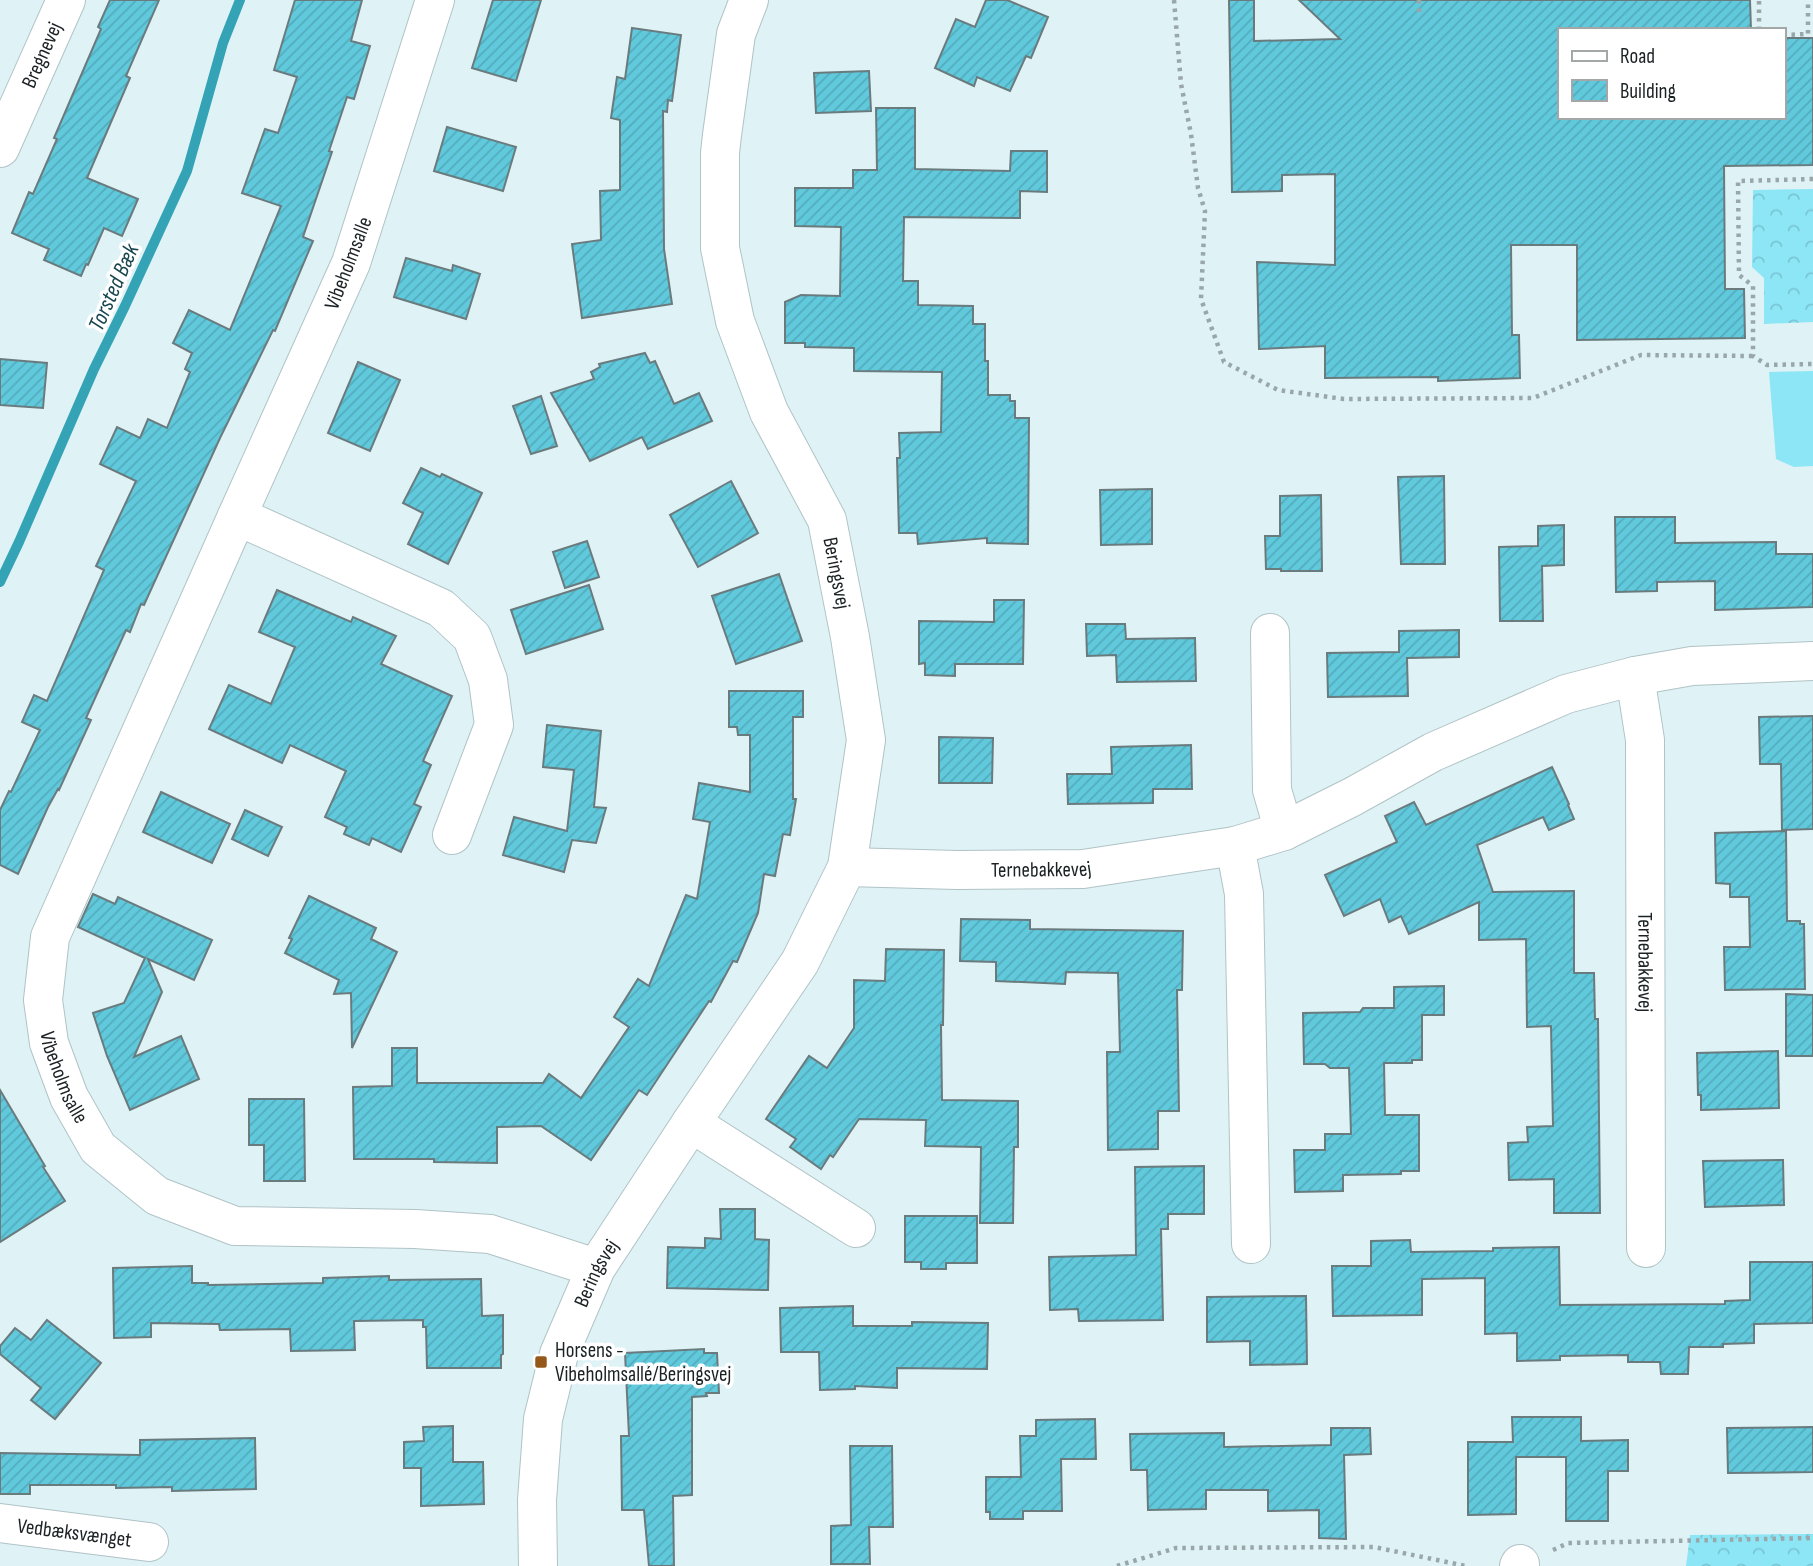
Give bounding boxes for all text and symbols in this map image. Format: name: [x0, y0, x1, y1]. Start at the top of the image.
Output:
street label: Bregnevej: [16, 18, 68, 92]
legend: [1558, 28, 1785, 119]
text: Road: [1620, 44, 1655, 69]
text: Building: [1620, 79, 1676, 104]
street label: Vibeholmsalle: [319, 213, 378, 313]
water label: Torsted Bæk: [82, 238, 146, 335]
street label: Beringsvej: [817, 535, 856, 611]
street label: Ternebakkevej: [991, 856, 1093, 883]
street label: Ternebakkevej: [1632, 912, 1658, 1012]
street label: Vibeholmsalle: [34, 1030, 93, 1128]
street label: Beringsvej: [569, 1235, 624, 1311]
place label: Horsens - Vibeholmsallé/Beringsvej: [555, 1338, 731, 1387]
marker: Horsens - Vibeholmsallé/Beringsvej: [533, 1354, 549, 1370]
street label: Vedbæksvænget: [16, 1513, 133, 1553]

